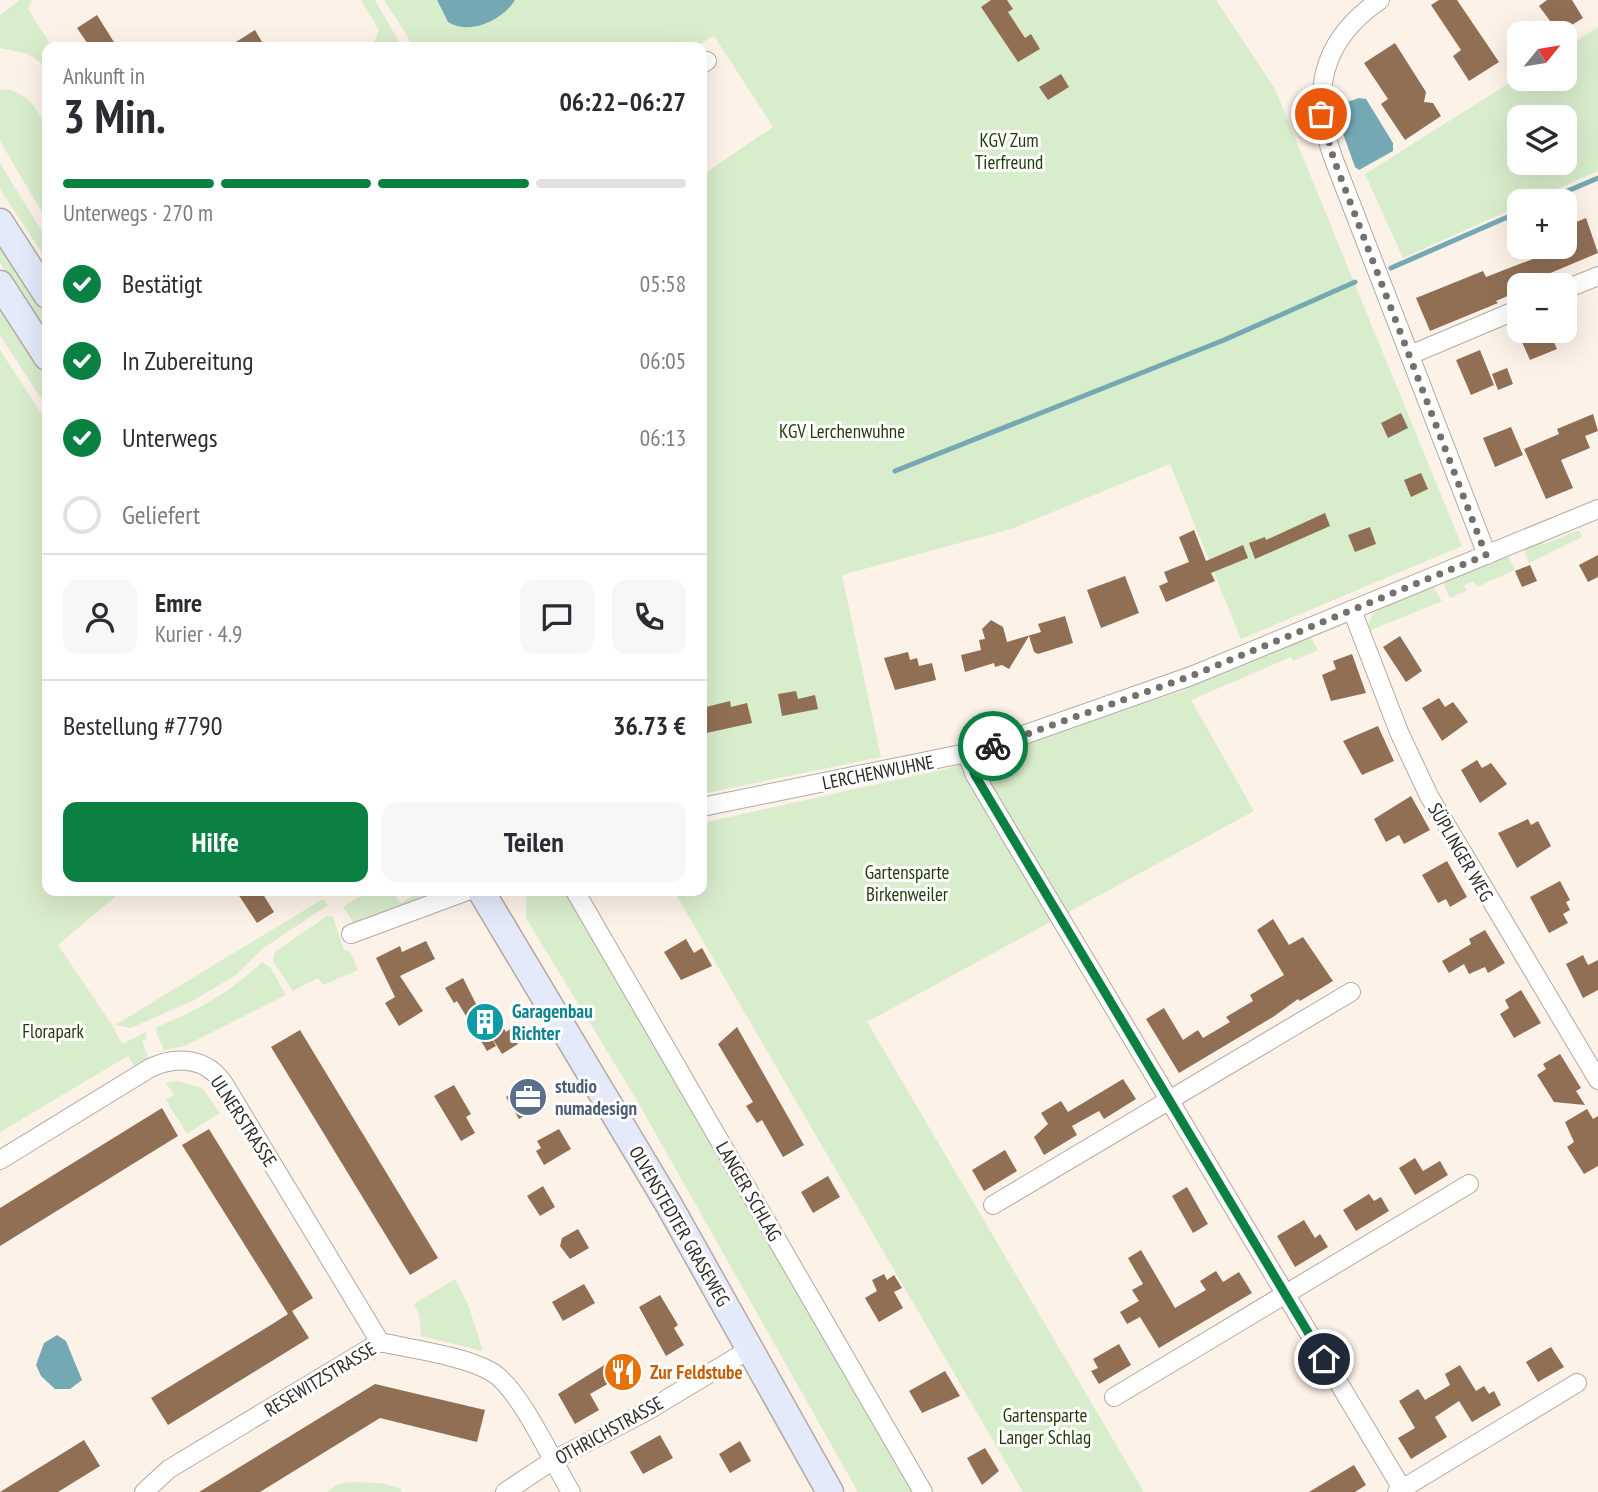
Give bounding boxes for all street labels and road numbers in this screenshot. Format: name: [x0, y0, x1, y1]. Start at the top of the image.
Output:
street label: LERCHENWUHNE: [820, 749, 936, 795]
street label: SÜPLINGER WEG: [1423, 798, 1499, 906]
street label: ULNERSTRASSE: [206, 1071, 282, 1171]
street label: LANGER SCHLAG: [711, 1137, 787, 1245]
street label: OLVENSTEDTER GRASEWEG: [624, 1142, 736, 1310]
street label: RESEWITZSTRASSE: [260, 1336, 380, 1422]
street label: OTHRICHSTRASSE: [551, 1391, 667, 1469]

